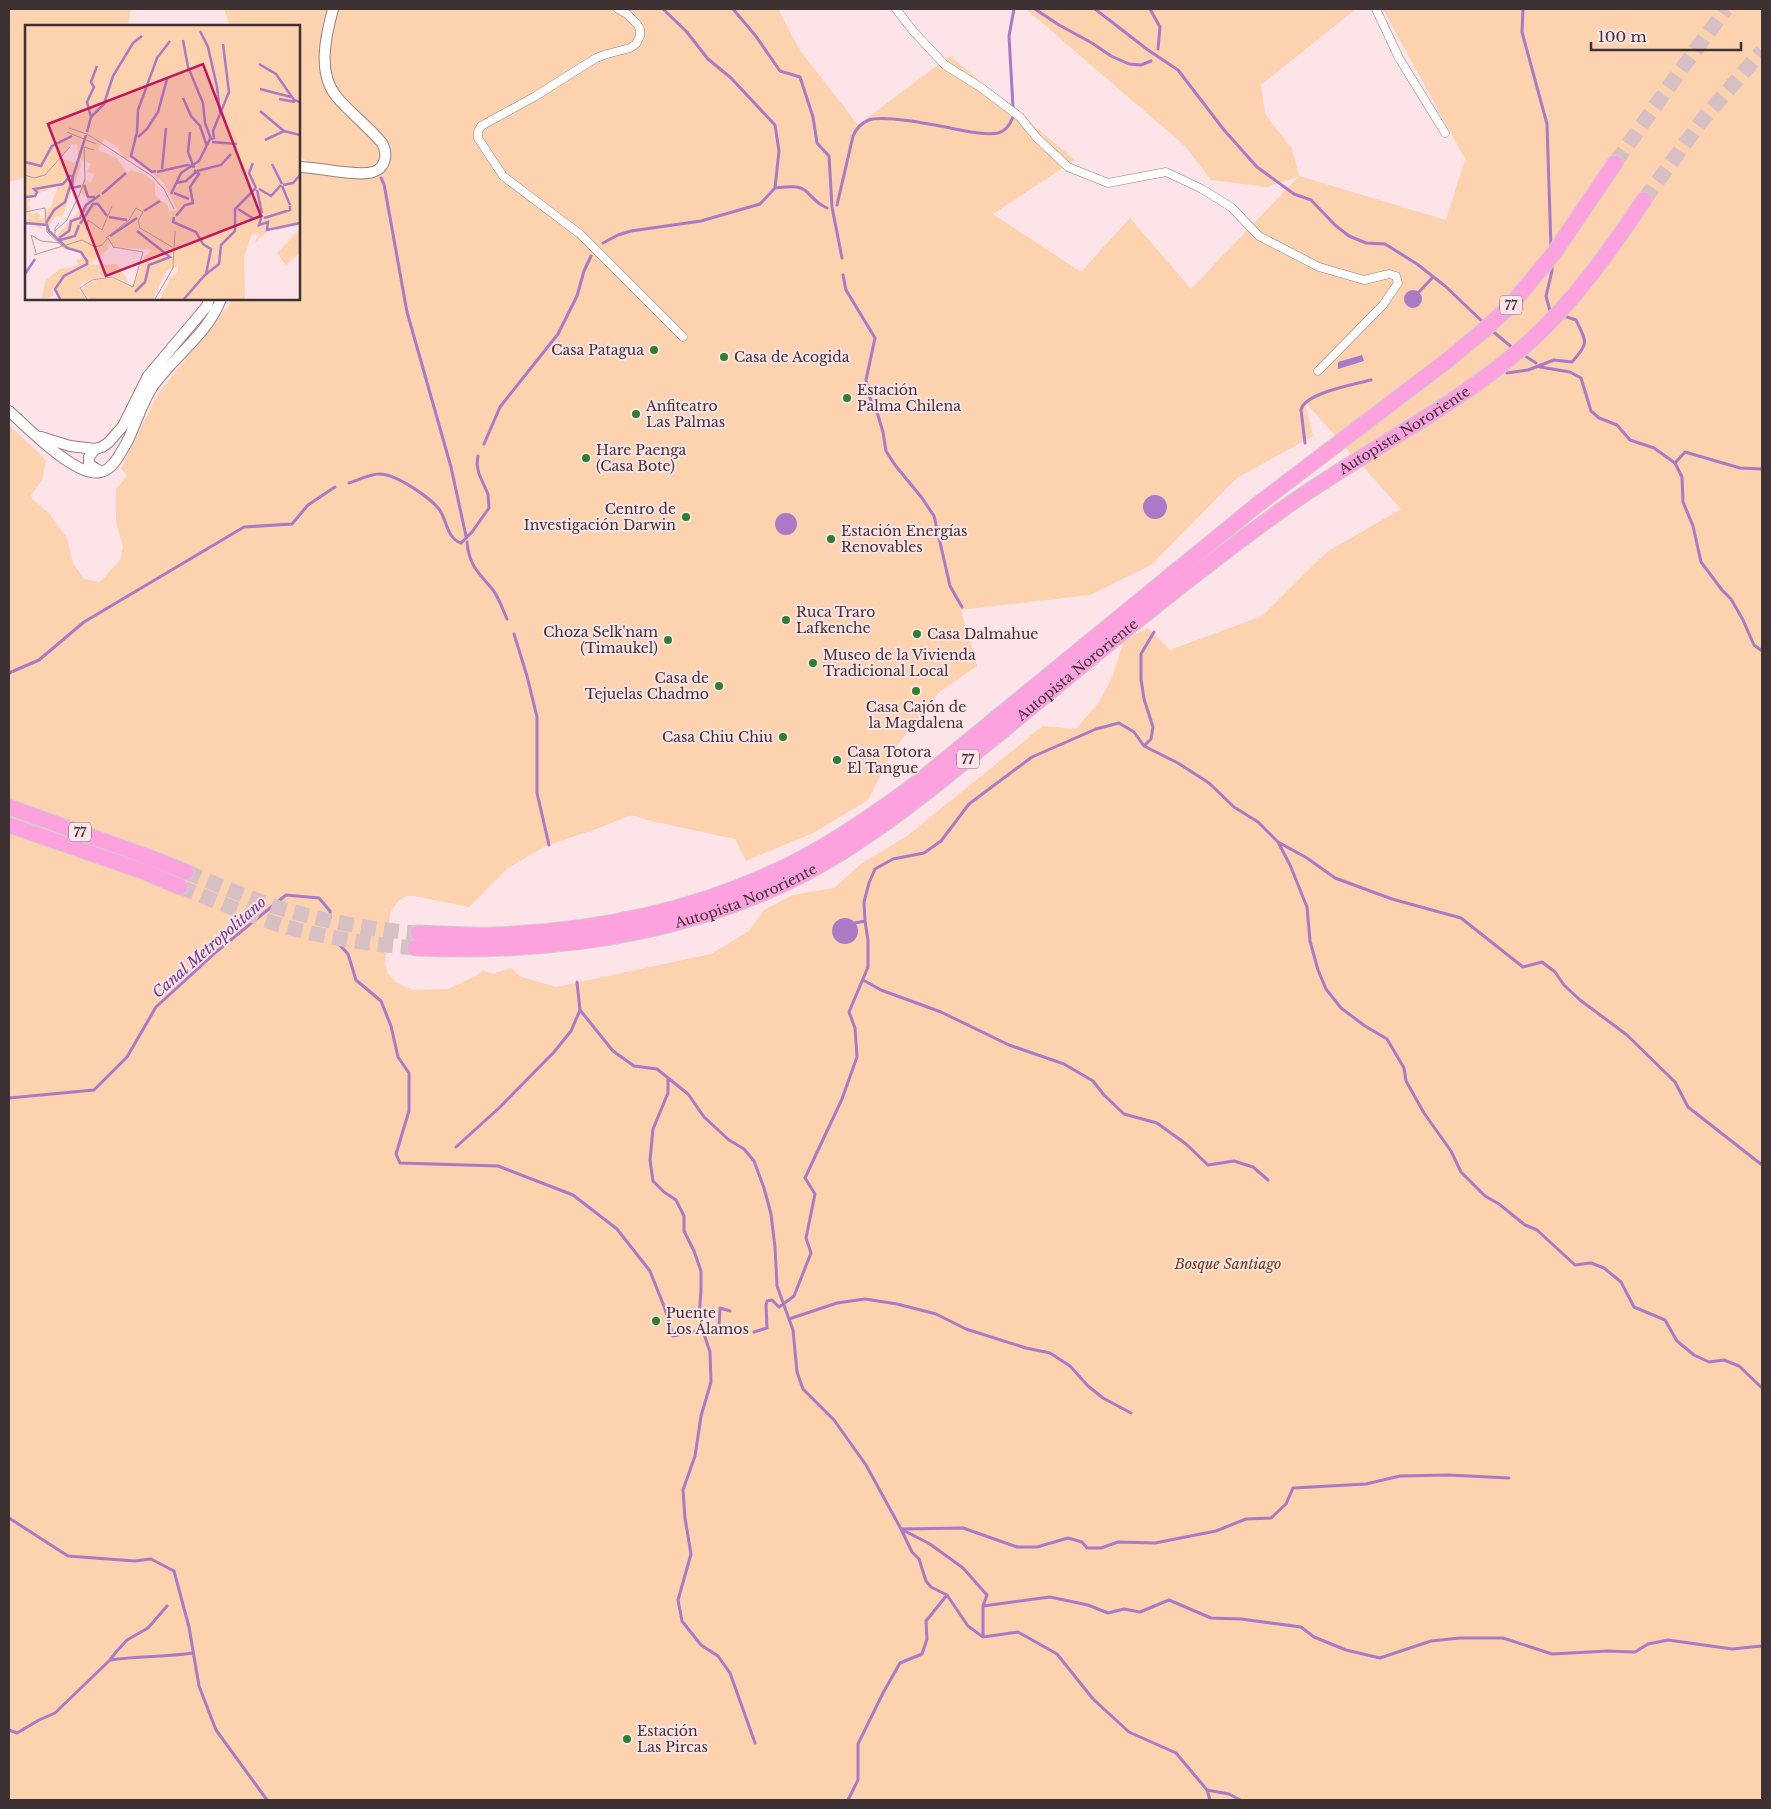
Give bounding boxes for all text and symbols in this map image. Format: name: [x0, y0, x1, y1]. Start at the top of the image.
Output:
scale bar: [1591, 20, 1741, 52]
inset map: [25, 25, 300, 300]
text: 100 m: [1598, 27, 1647, 46]
road number: 77: [1500, 296, 1522, 314]
place label: Casa Patagua: [551, 341, 644, 359]
marker: Casa Patagua: [648, 344, 660, 356]
place label: Casa de Acogida: [734, 348, 850, 366]
marker: Casa de Acogida: [718, 351, 730, 363]
place label: Estación Palma Chilena: [857, 381, 961, 415]
street label: Autopista Nororiente: [1335, 382, 1473, 479]
marker: Estación Palma Chilena: [841, 392, 853, 404]
place label: Anfiteatro Las Palmas: [645, 397, 725, 431]
marker: Anfiteatro Las Palmas: [630, 408, 642, 420]
place label: Hare Paenga (Casa Bote): [596, 441, 687, 475]
marker: Hare Paenga (Casa Bote): [580, 452, 592, 464]
place label: Centro de Investigación Darwin: [524, 500, 676, 534]
marker: Centro de Investigación Darwin: [680, 511, 692, 523]
place label: Estación Energías Renovables: [841, 522, 967, 556]
marker: Estación Energías Renovables: [825, 533, 837, 545]
place label: Ruca Traro Lafkenche: [796, 603, 875, 637]
marker: Ruca Traro Lafkenche: [780, 614, 792, 626]
street label: Autopista Nororiente: [1012, 615, 1141, 725]
place label: Choza Selk'nam (Timaukel): [543, 623, 658, 657]
place label: Casa Dalmahue: [927, 625, 1038, 643]
marker: Casa Dalmahue: [911, 628, 923, 640]
marker: Choza Selk'nam (Timaukel): [662, 634, 674, 646]
place label: Museo de la Vivienda Tradicional Local: [823, 646, 976, 680]
marker: Museo de la Vivienda Tradicional Local: [807, 657, 819, 669]
place label: Casa de Tejuelas Chadmo: [585, 669, 709, 703]
marker: Casa de Tejuelas Chadmo: [713, 680, 725, 692]
marker: Casa Cajón de la Magdalena: [910, 685, 922, 697]
place label: Casa Cajón de la Magdalena: [866, 698, 966, 732]
place label: Casa Chiu Chiu: [662, 728, 774, 746]
marker: Casa Chiu Chiu: [777, 731, 789, 743]
place label: Casa Totora El Tangue: [847, 743, 931, 777]
road number: 77: [957, 750, 979, 769]
marker: Casa Totora El Tangue: [831, 754, 843, 766]
road number: 77: [69, 822, 91, 842]
street label: Autopista Nororiente: [672, 860, 820, 932]
water label: Canal Metropolitano: [148, 892, 270, 1002]
park label: Bosque Santiago: [1174, 1255, 1281, 1273]
place label: Puente Los Álamos: [666, 1304, 749, 1338]
marker: Puente Los Álamos: [650, 1315, 662, 1327]
place label: Estación Las Pircas: [637, 1722, 708, 1756]
marker: Estación Las Pircas: [621, 1733, 633, 1745]

